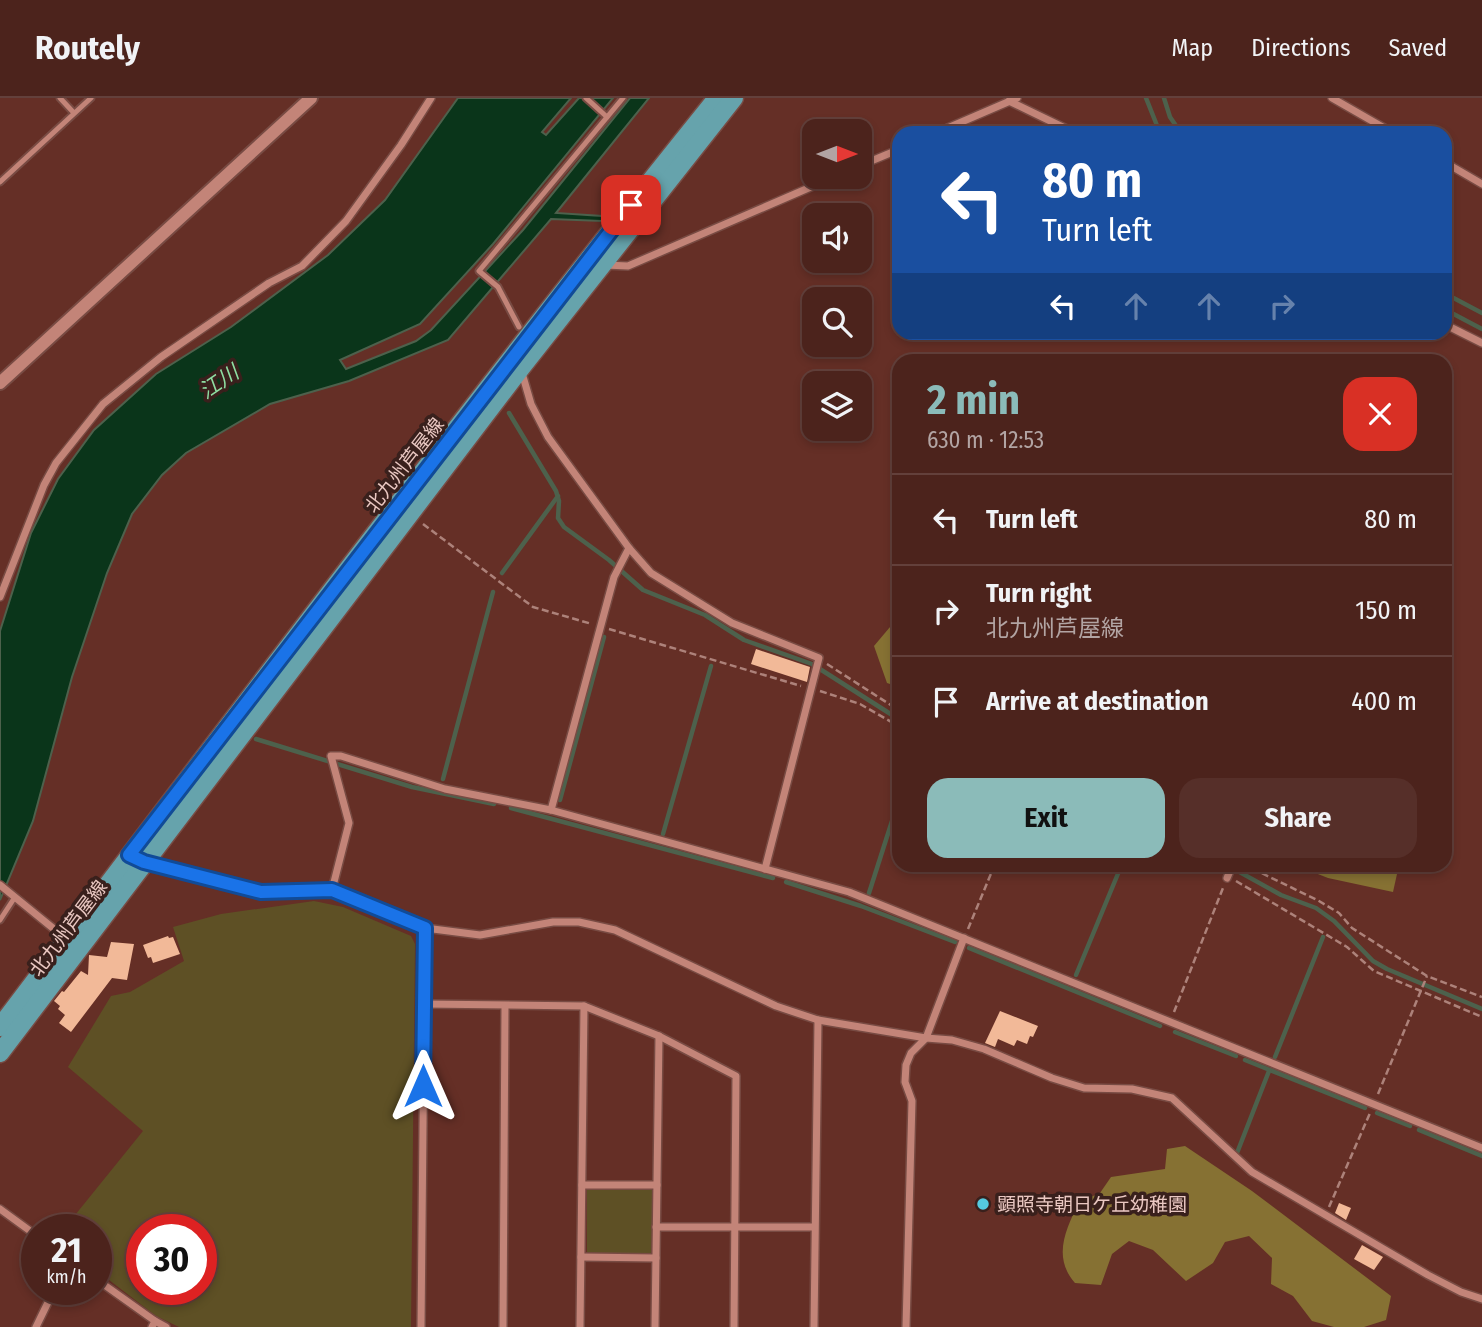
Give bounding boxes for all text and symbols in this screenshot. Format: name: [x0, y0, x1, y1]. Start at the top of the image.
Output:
text: Routely: [35, 28, 140, 68]
text: Map: [1172, 34, 1213, 62]
text: Directions: [1251, 34, 1350, 62]
text: Saved: [1388, 34, 1447, 62]
north arrow: [802, 119, 872, 189]
map controls: [802, 119, 872, 441]
text: 80 m: [1042, 151, 1142, 210]
icon: left: [927, 154, 1018, 245]
pin: [601, 175, 661, 235]
icon: arrive: [612, 186, 650, 224]
button: sound: [802, 203, 872, 273]
text: Turn left: [1042, 211, 1152, 249]
button: search: [802, 287, 872, 357]
icon: left: [1044, 287, 1082, 325]
icon: ahead: [1117, 287, 1155, 325]
icon: ahead: [1190, 287, 1228, 325]
icon: right: [1263, 287, 1301, 325]
water label: 江川: [194, 358, 245, 405]
button: layers: [802, 371, 872, 441]
text: 2 min: [927, 375, 1020, 425]
button: close: [1343, 377, 1417, 451]
street label: 北九州芦屋線: [360, 413, 449, 517]
text: 630 m · 12:53: [927, 426, 1044, 454]
icon: left: [927, 501, 965, 539]
text: Turn left: [986, 504, 1078, 535]
text: 80 m: [1364, 504, 1417, 535]
text: Turn right: [986, 578, 1092, 609]
icon: right: [927, 592, 965, 630]
text: 150 m: [1355, 595, 1417, 626]
text: 北九州芦屋線: [986, 614, 1124, 642]
icon: arrive: [927, 683, 965, 721]
text: Arrive at destination: [986, 686, 1209, 717]
text: 400 m: [1351, 686, 1417, 717]
button: Exit: [927, 778, 1165, 858]
button: Share: [1179, 778, 1417, 858]
street label: 北九州芦屋線: [25, 876, 112, 981]
position arrow: [386, 1049, 460, 1123]
place label: 顕照寺朝日ケ丘幼稚園: [997, 1193, 1187, 1216]
marker: 顕照寺朝日ケ丘幼稚園: [975, 1196, 991, 1212]
speed limit sign: 30: [126, 1214, 217, 1305]
text: 21: [51, 1229, 82, 1271]
text: km/h: [46, 1266, 87, 1288]

